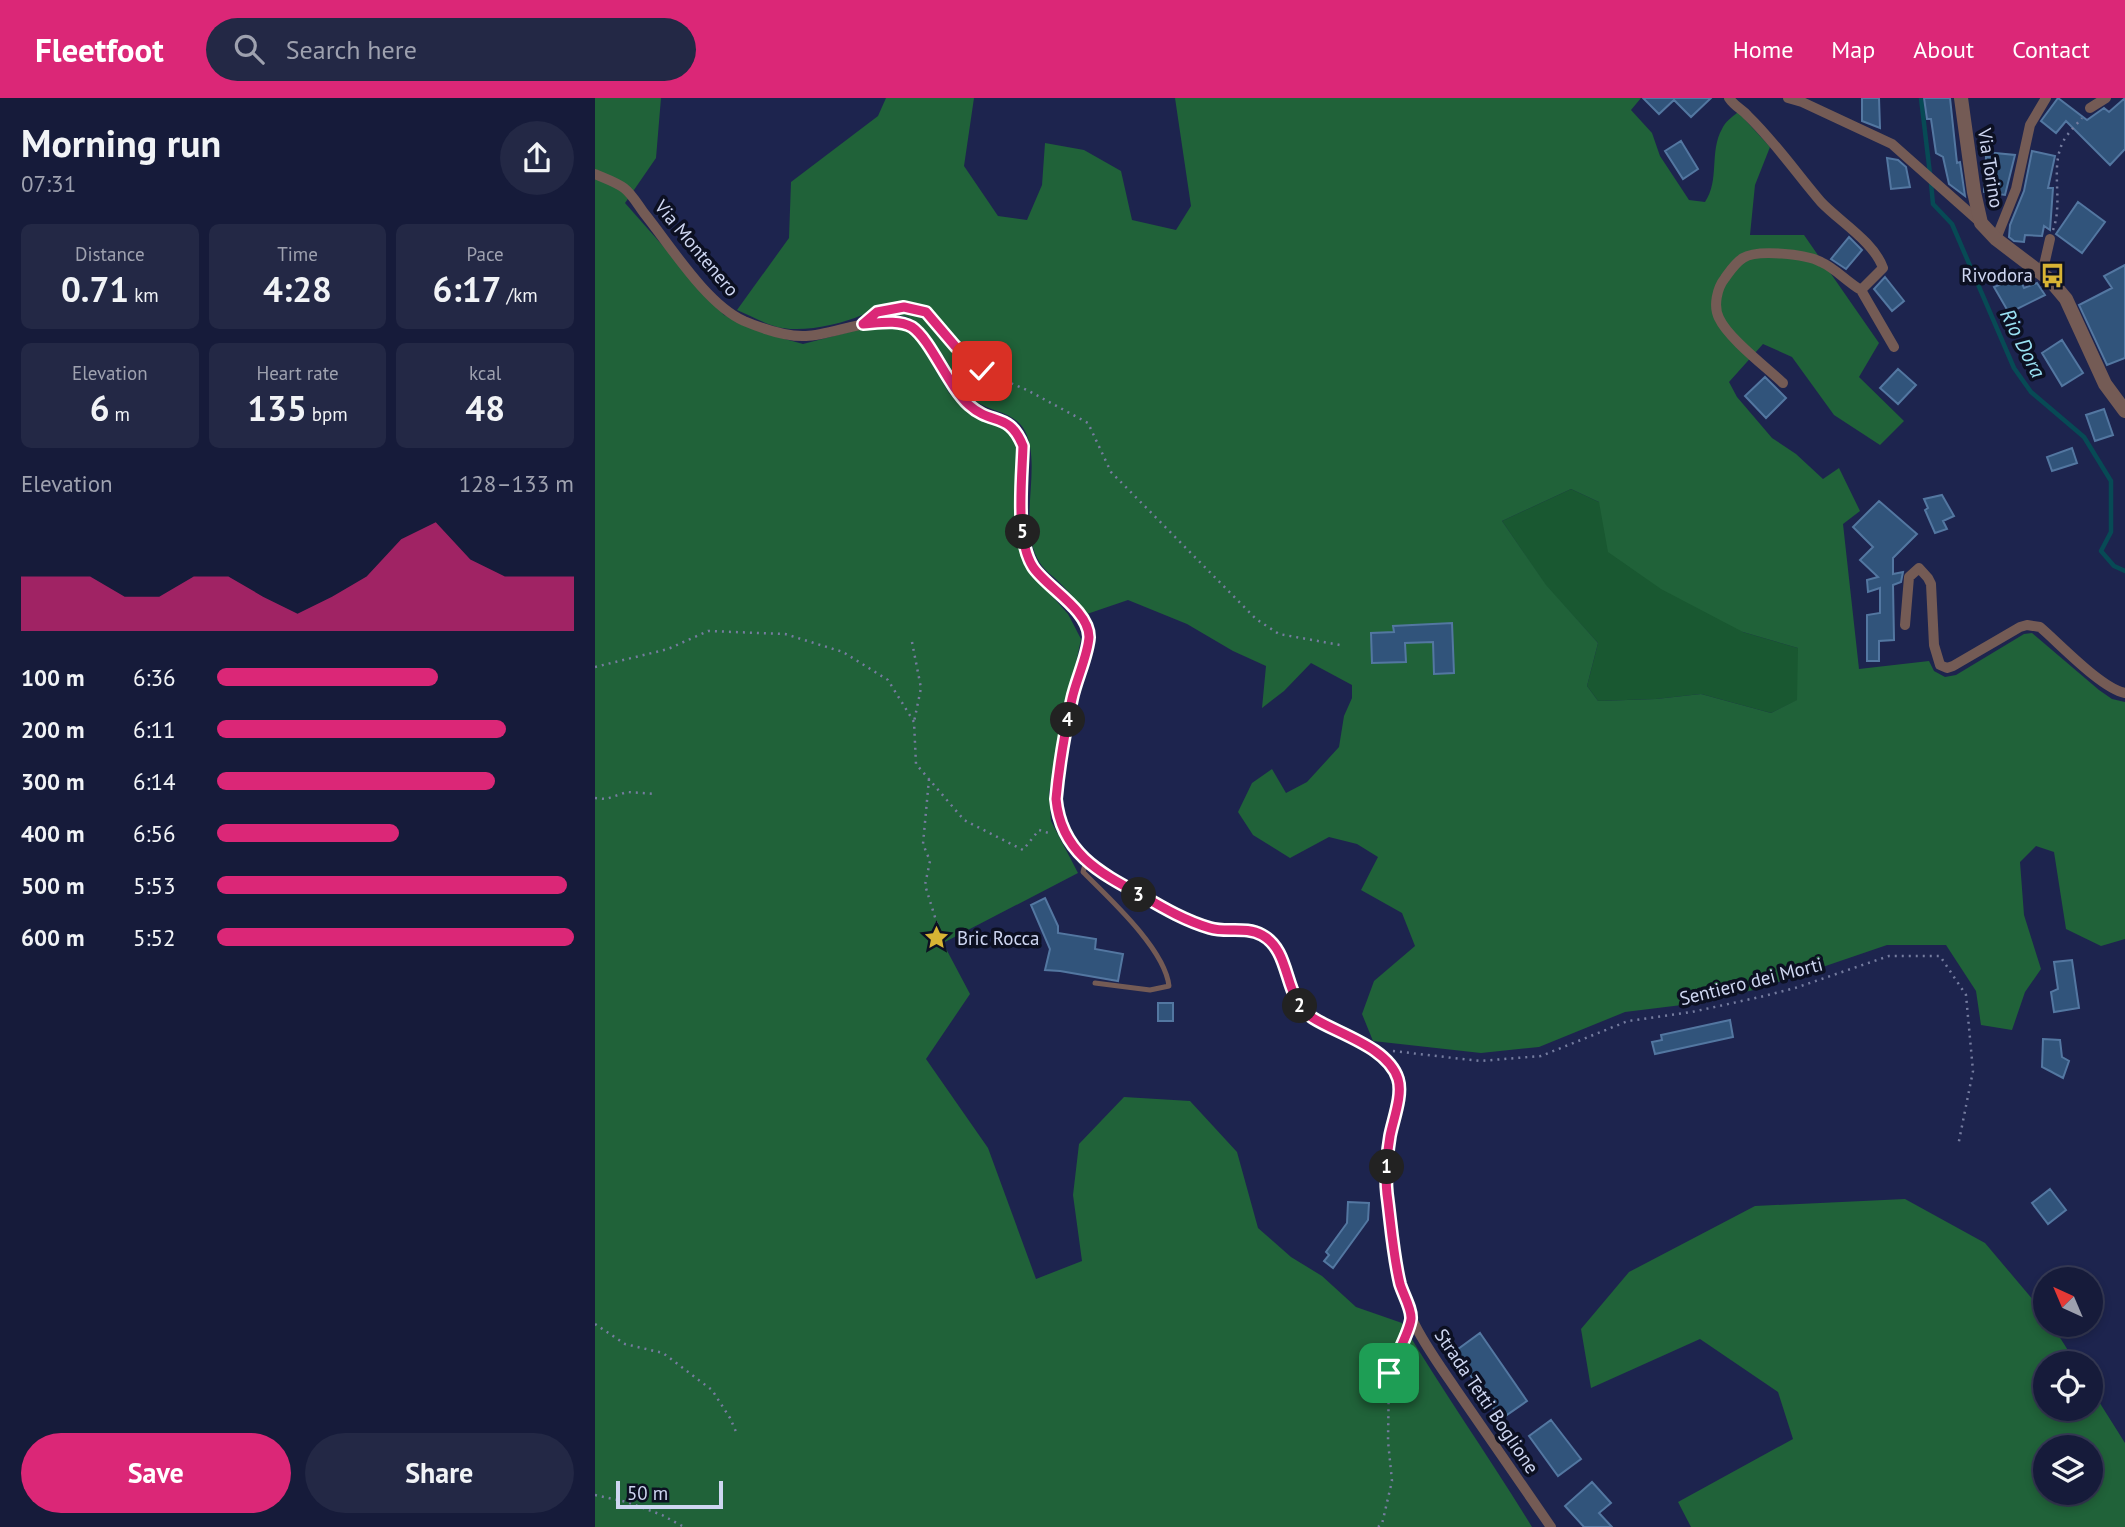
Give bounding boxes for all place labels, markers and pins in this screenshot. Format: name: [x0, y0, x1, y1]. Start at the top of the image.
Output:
bus stop icon: Rivodora: [2039, 261, 2067, 289]
place label: Rivodora: [1961, 263, 2033, 287]
pin: [952, 341, 1012, 401]
pin: 5: [1005, 514, 1041, 550]
pin: 4: [1051, 702, 1085, 738]
pin: 3: [1121, 878, 1157, 912]
place icon: Bric Rocca: [923, 924, 951, 952]
place label: Bric Rocca: [957, 926, 1040, 950]
pin: 2: [1283, 988, 1317, 1024]
pin: 1: [1369, 1150, 1405, 1184]
pin: [1359, 1343, 1419, 1403]

